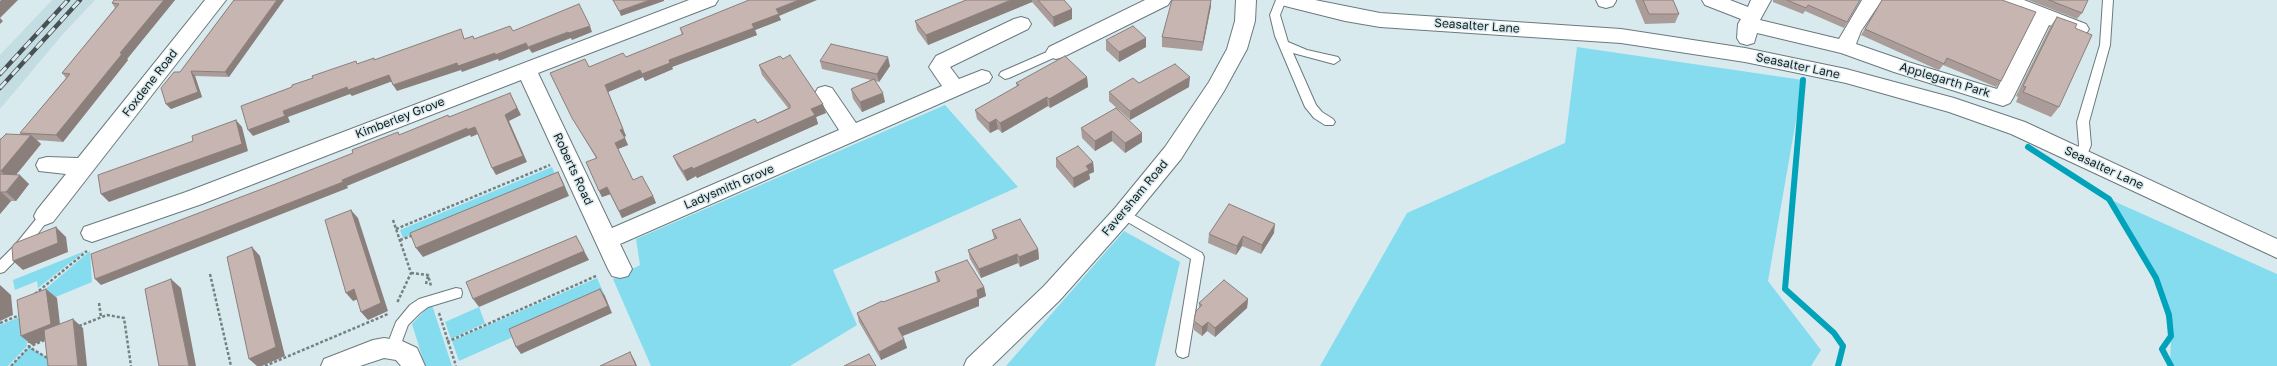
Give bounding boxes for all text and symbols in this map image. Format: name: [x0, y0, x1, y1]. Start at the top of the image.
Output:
street label: Seasalter Lane: [1434, 16, 1520, 36]
street label: Foxdene Road: [119, 46, 181, 120]
street label: Seasalter Lane: [1755, 50, 1841, 82]
street label: Applegarth Park: [1898, 59, 1992, 101]
street label: Kimberley Grove: [353, 94, 447, 142]
street label: Roberts Road: [550, 131, 596, 207]
street label: Seasalter Lane: [2062, 143, 2146, 193]
street label: Faversham Road: [1099, 157, 1171, 239]
street label: Ladysmith Grove: [682, 161, 776, 213]

